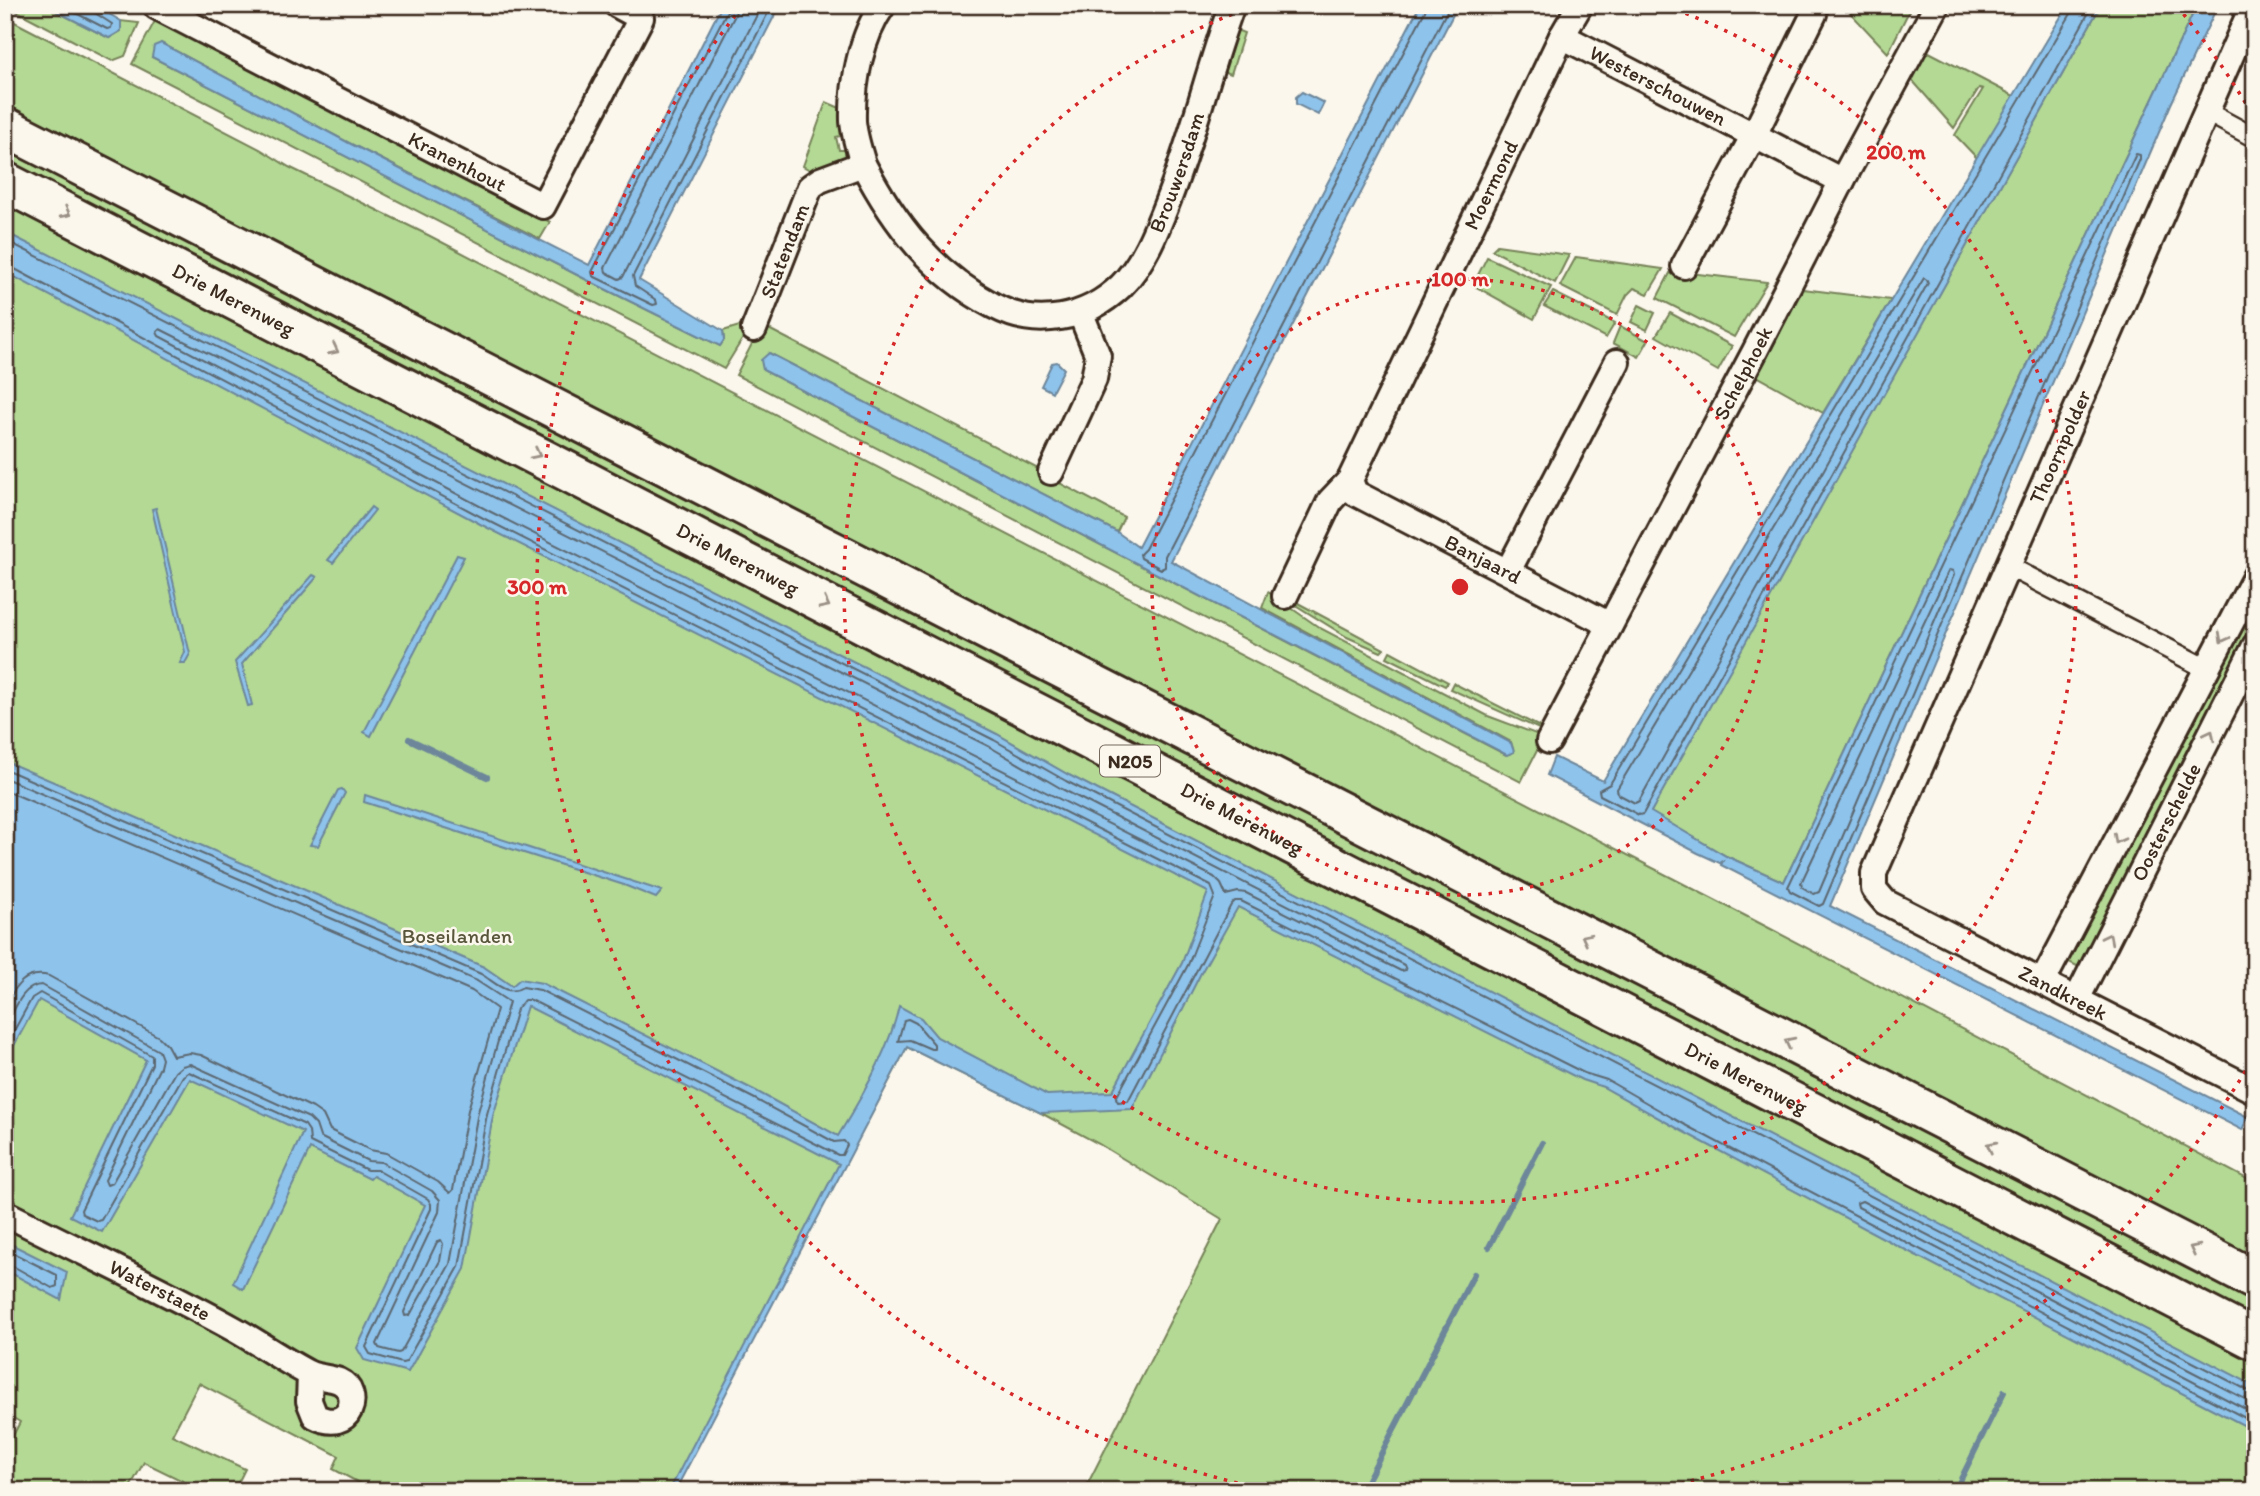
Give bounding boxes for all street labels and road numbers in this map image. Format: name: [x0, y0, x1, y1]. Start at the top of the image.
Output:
street label: Westerschouwen: [1586, 39, 1731, 131]
street label: Brouwersdam: [1143, 109, 1209, 236]
street label: Kranenhout: [404, 126, 511, 197]
street label: Moermond: [1458, 136, 1523, 234]
street label: Statendam: [754, 200, 814, 302]
street label: Drie Merenweg: [168, 257, 299, 341]
street label: Schelphoek: [1708, 322, 1778, 424]
street label: Thoornpolder: [2023, 385, 2096, 508]
street label: Drie Merenweg: [672, 517, 804, 601]
street label: Banjaard: [1441, 529, 1526, 589]
road number: N205: [1100, 746, 1160, 776]
street label: Oosterschelde: [2126, 759, 2206, 885]
street label: Drie Merenweg: [1177, 776, 1308, 860]
street label: Zandkreek: [2015, 959, 2112, 1026]
street label: Drie Merenweg: [1681, 1036, 1812, 1120]
street label: Waterstaete: [105, 1254, 215, 1326]

